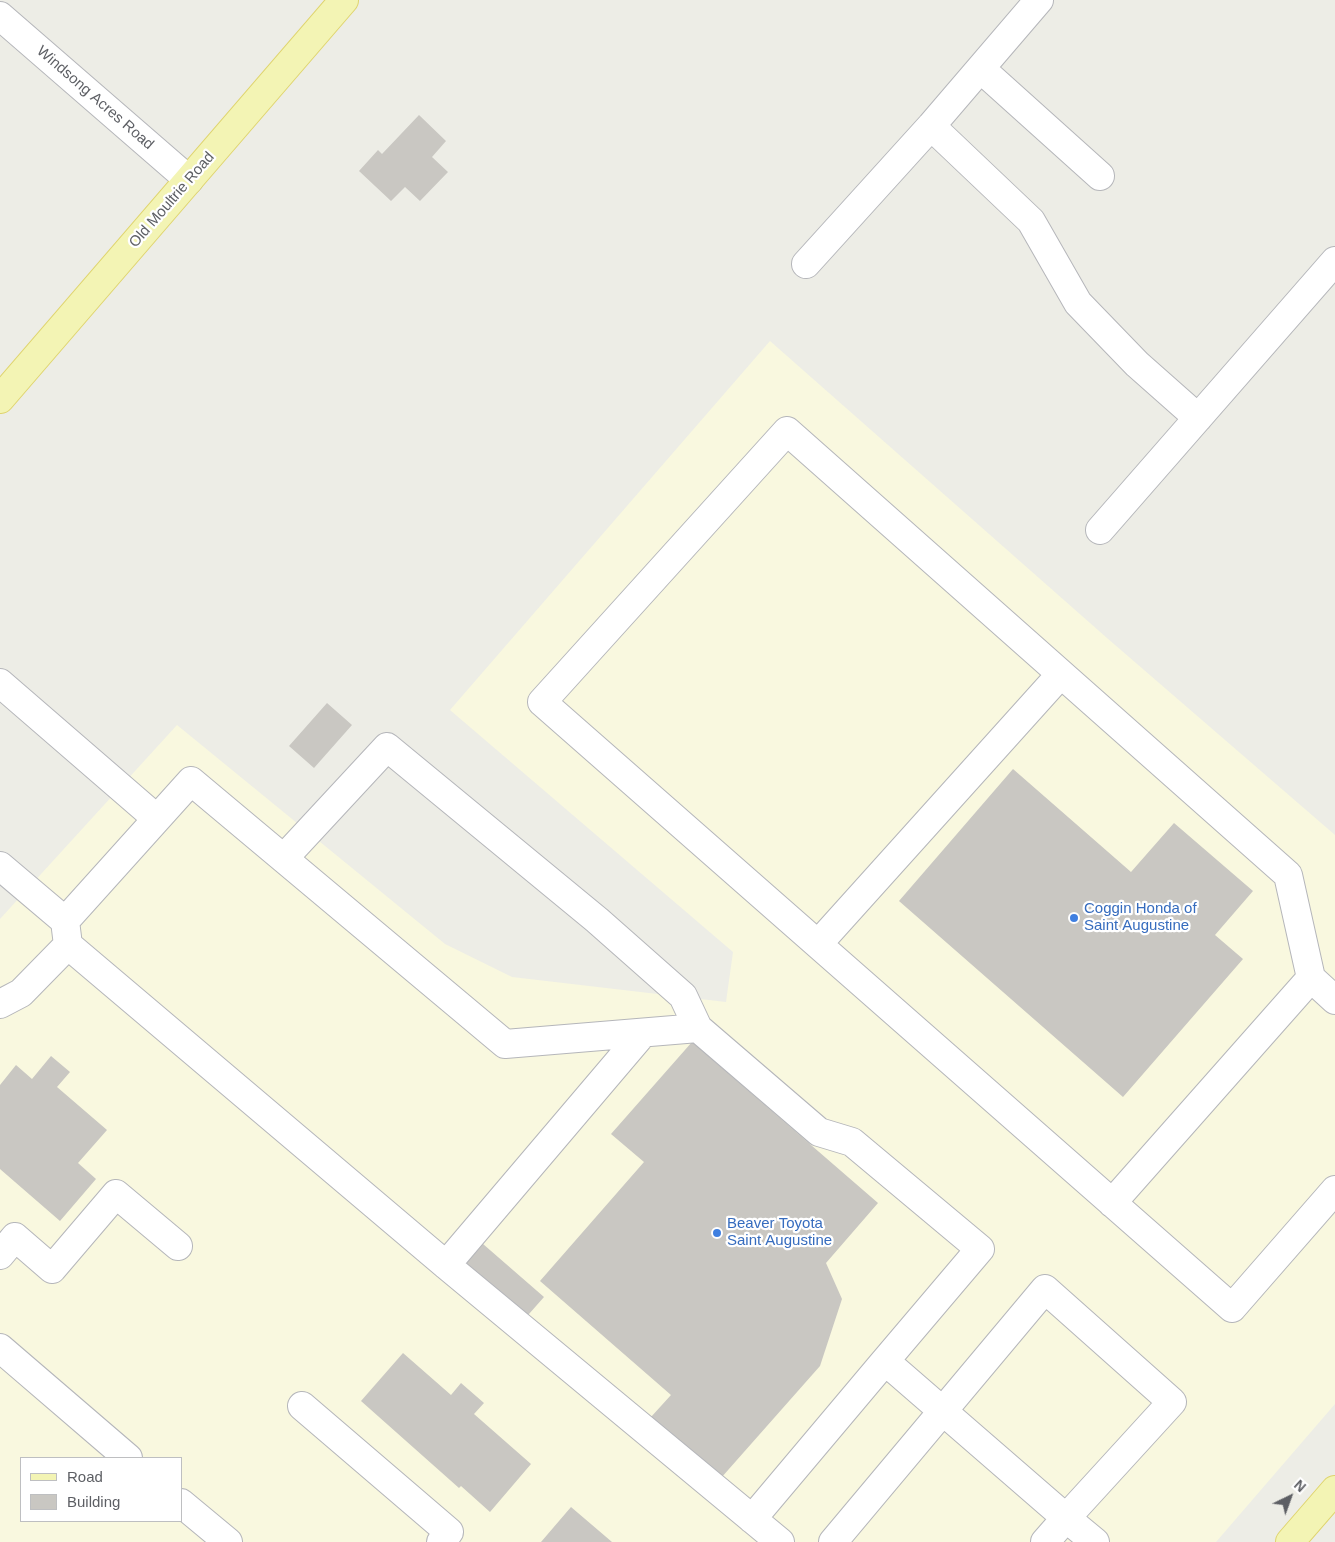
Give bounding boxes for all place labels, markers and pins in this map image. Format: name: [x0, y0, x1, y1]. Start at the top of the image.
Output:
place label: Coggin Honda of Saint Augustine: [1084, 900, 1197, 935]
marker: Coggin Honda of Saint Augustine: [1068, 912, 1080, 924]
place label: Beaver Toyota Saint Augustine: [727, 1215, 832, 1250]
marker: Beaver Toyota Saint Augustine: [711, 1227, 723, 1239]

